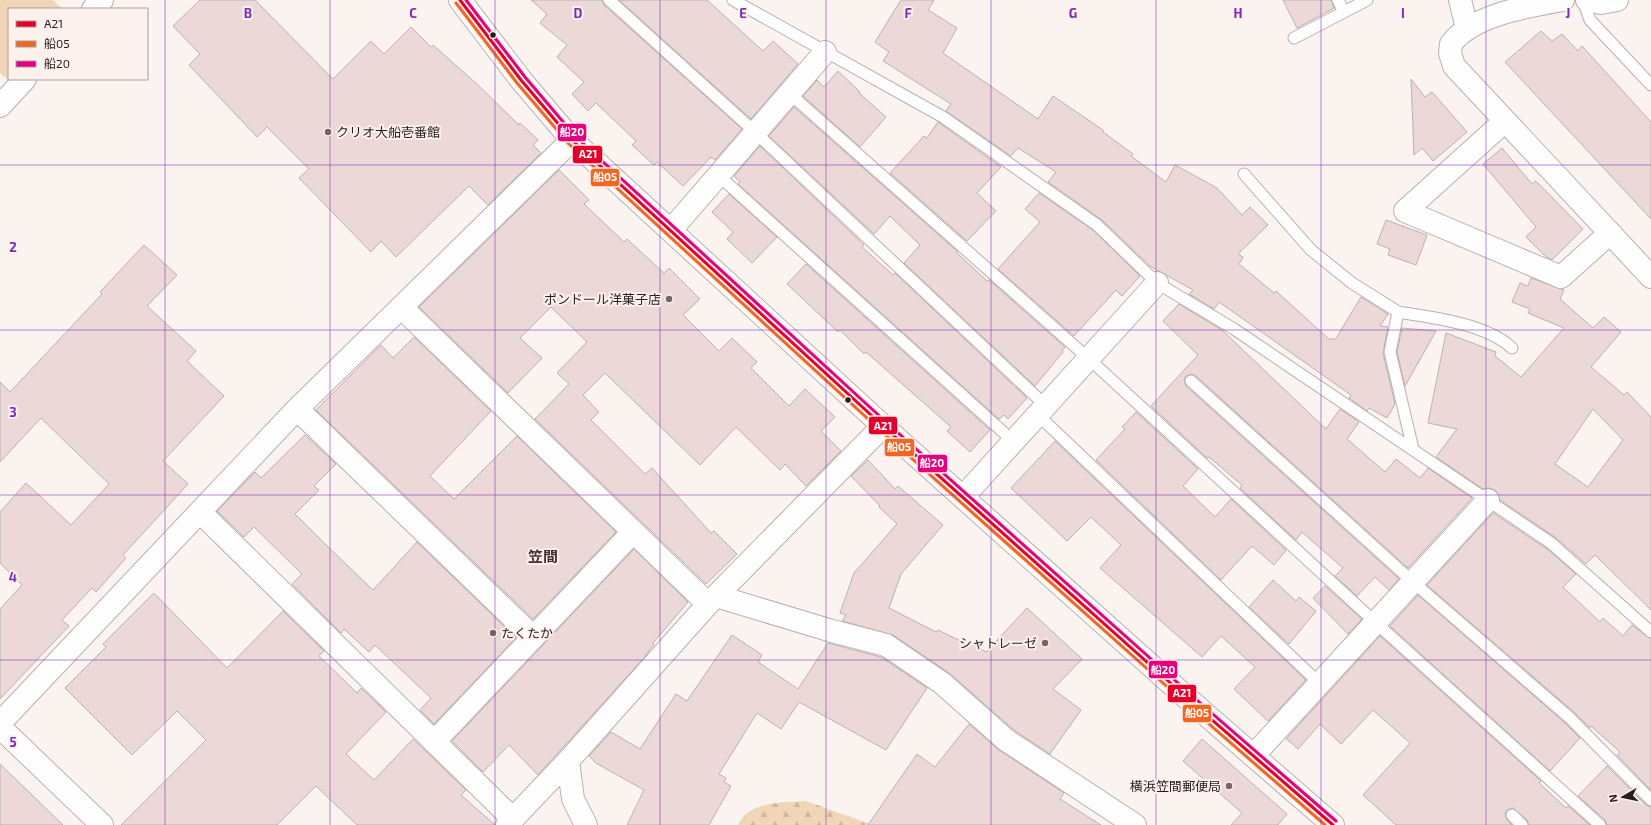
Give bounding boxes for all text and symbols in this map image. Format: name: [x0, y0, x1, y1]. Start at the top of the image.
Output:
text: B: [244, 5, 252, 21]
text: C: [409, 5, 417, 21]
text: D: [574, 5, 583, 21]
text: E: [739, 5, 747, 21]
text: F: [904, 5, 912, 21]
text: G: [1069, 5, 1077, 21]
text: H: [1234, 5, 1243, 21]
text: I: [1401, 5, 1405, 21]
text: J: [1566, 5, 1570, 21]
legend: [8, 8, 148, 80]
text: A21: [44, 16, 63, 30]
unlabelled marker: [488, 30, 498, 40]
text: 船05: [44, 36, 70, 50]
text: 船20: [44, 56, 70, 70]
line badge: 船20: [557, 123, 587, 142]
place label: クリオ大船壱番館: [336, 124, 440, 140]
text: 船20: [560, 125, 584, 138]
marker: クリオ大船壱番館: [323, 127, 333, 137]
line badge: A21: [572, 145, 603, 164]
text: A21: [579, 147, 597, 160]
line badge: 船05: [590, 168, 620, 187]
text: 船05: [593, 170, 617, 183]
text: 2: [9, 239, 17, 255]
place label: ポンドール洋菓子店: [544, 291, 661, 307]
marker: ポンドール洋菓子店: [664, 294, 674, 304]
unlabelled marker: [843, 395, 853, 405]
text: 3: [9, 404, 17, 420]
line badge: A21: [868, 416, 898, 435]
text: A21: [874, 419, 892, 432]
line badge: 船05: [884, 438, 915, 457]
text: 船05: [887, 440, 911, 453]
line badge: 船20: [917, 454, 948, 473]
text: 船20: [920, 456, 944, 469]
district label: 笠間: [528, 547, 558, 565]
text: 4: [9, 569, 17, 585]
place label: たくたか: [501, 625, 553, 641]
marker: たくたか: [488, 628, 498, 638]
place label: シャトレーゼ: [959, 635, 1037, 651]
marker: シャトレーゼ: [1040, 638, 1050, 648]
line badge: 船20: [1148, 660, 1178, 679]
text: 船20: [1151, 663, 1175, 676]
line badge: A21: [1167, 684, 1197, 703]
text: A21: [1173, 686, 1191, 699]
line badge: 船05: [1182, 704, 1212, 723]
text: 船05: [1185, 706, 1209, 719]
text: 5: [9, 734, 17, 750]
north arrow: [1603, 777, 1643, 817]
place label: 横浜笠間郵便局: [1130, 778, 1221, 794]
marker: 横浜笠間郵便局: [1224, 781, 1234, 791]
text: N: [1606, 794, 1620, 804]

